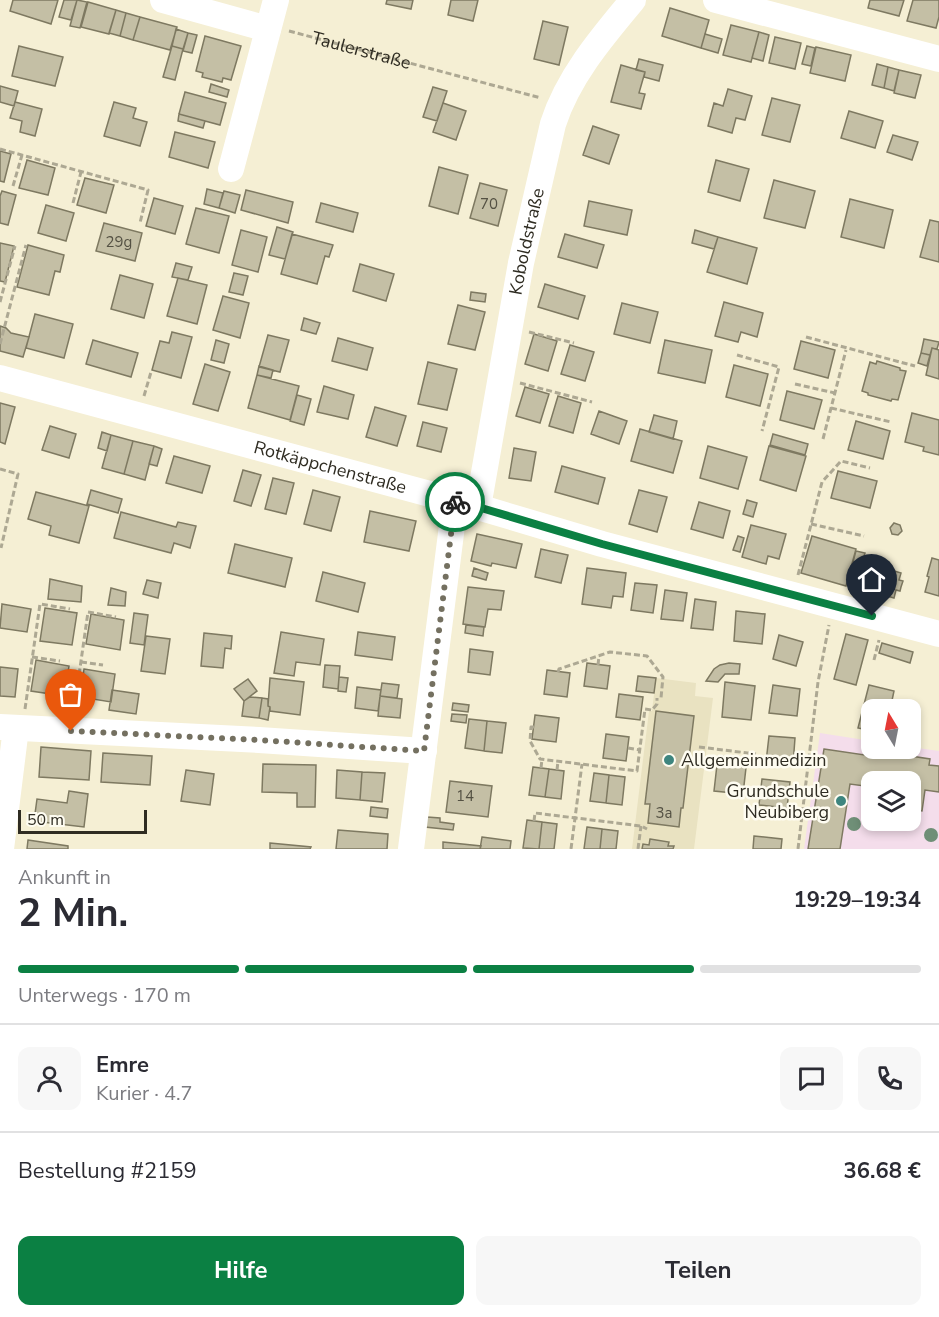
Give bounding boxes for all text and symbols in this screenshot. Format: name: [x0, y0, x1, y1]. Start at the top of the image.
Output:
street label: Taulerstraße: [309, 26, 414, 75]
street label: Koboldstraße: [504, 186, 550, 297]
house number: 70: [480, 194, 498, 214]
house number: 29g: [106, 232, 132, 252]
street label: Rotkäppchenstraße: [251, 435, 409, 499]
courier: [425, 472, 485, 532]
icon: bike: [439, 486, 472, 519]
pin: [846, 554, 897, 616]
icon: home: [855, 563, 888, 596]
pin: [45, 669, 96, 731]
icon: bag: [54, 678, 87, 711]
north arrow: [861, 699, 921, 759]
map controls: [861, 699, 921, 831]
place label: Allgemeinmedizin: [681, 748, 827, 772]
marker: Allgemeinmedizin: [662, 753, 676, 767]
button: layers: [861, 771, 921, 831]
place label: Grundschule Neubiberg: [727, 779, 829, 824]
house number: 14: [456, 786, 474, 806]
marker: Grundschule Neubiberg: [834, 794, 848, 808]
house number: 3a: [656, 803, 672, 823]
scale bar: [18, 807, 147, 834]
text: 50 m: [27, 809, 64, 831]
text: Ankunft in: [18, 864, 111, 891]
text: 19:29–19:34: [793, 885, 921, 915]
text: 2 Min.: [18, 887, 128, 940]
text: Unterwegs · 170 m: [18, 982, 191, 1009]
button: person: [18, 1047, 81, 1110]
button: chat: [780, 1047, 843, 1110]
button: phone: [858, 1047, 921, 1110]
text: Emre: [96, 1050, 149, 1080]
text: Kurier · 4.7: [96, 1080, 193, 1107]
text: Bestellung #2159: [18, 1156, 197, 1186]
text: 36.68 €: [844, 1156, 921, 1186]
button: Hilfe: [18, 1236, 464, 1305]
button: Teilen: [476, 1236, 921, 1305]

